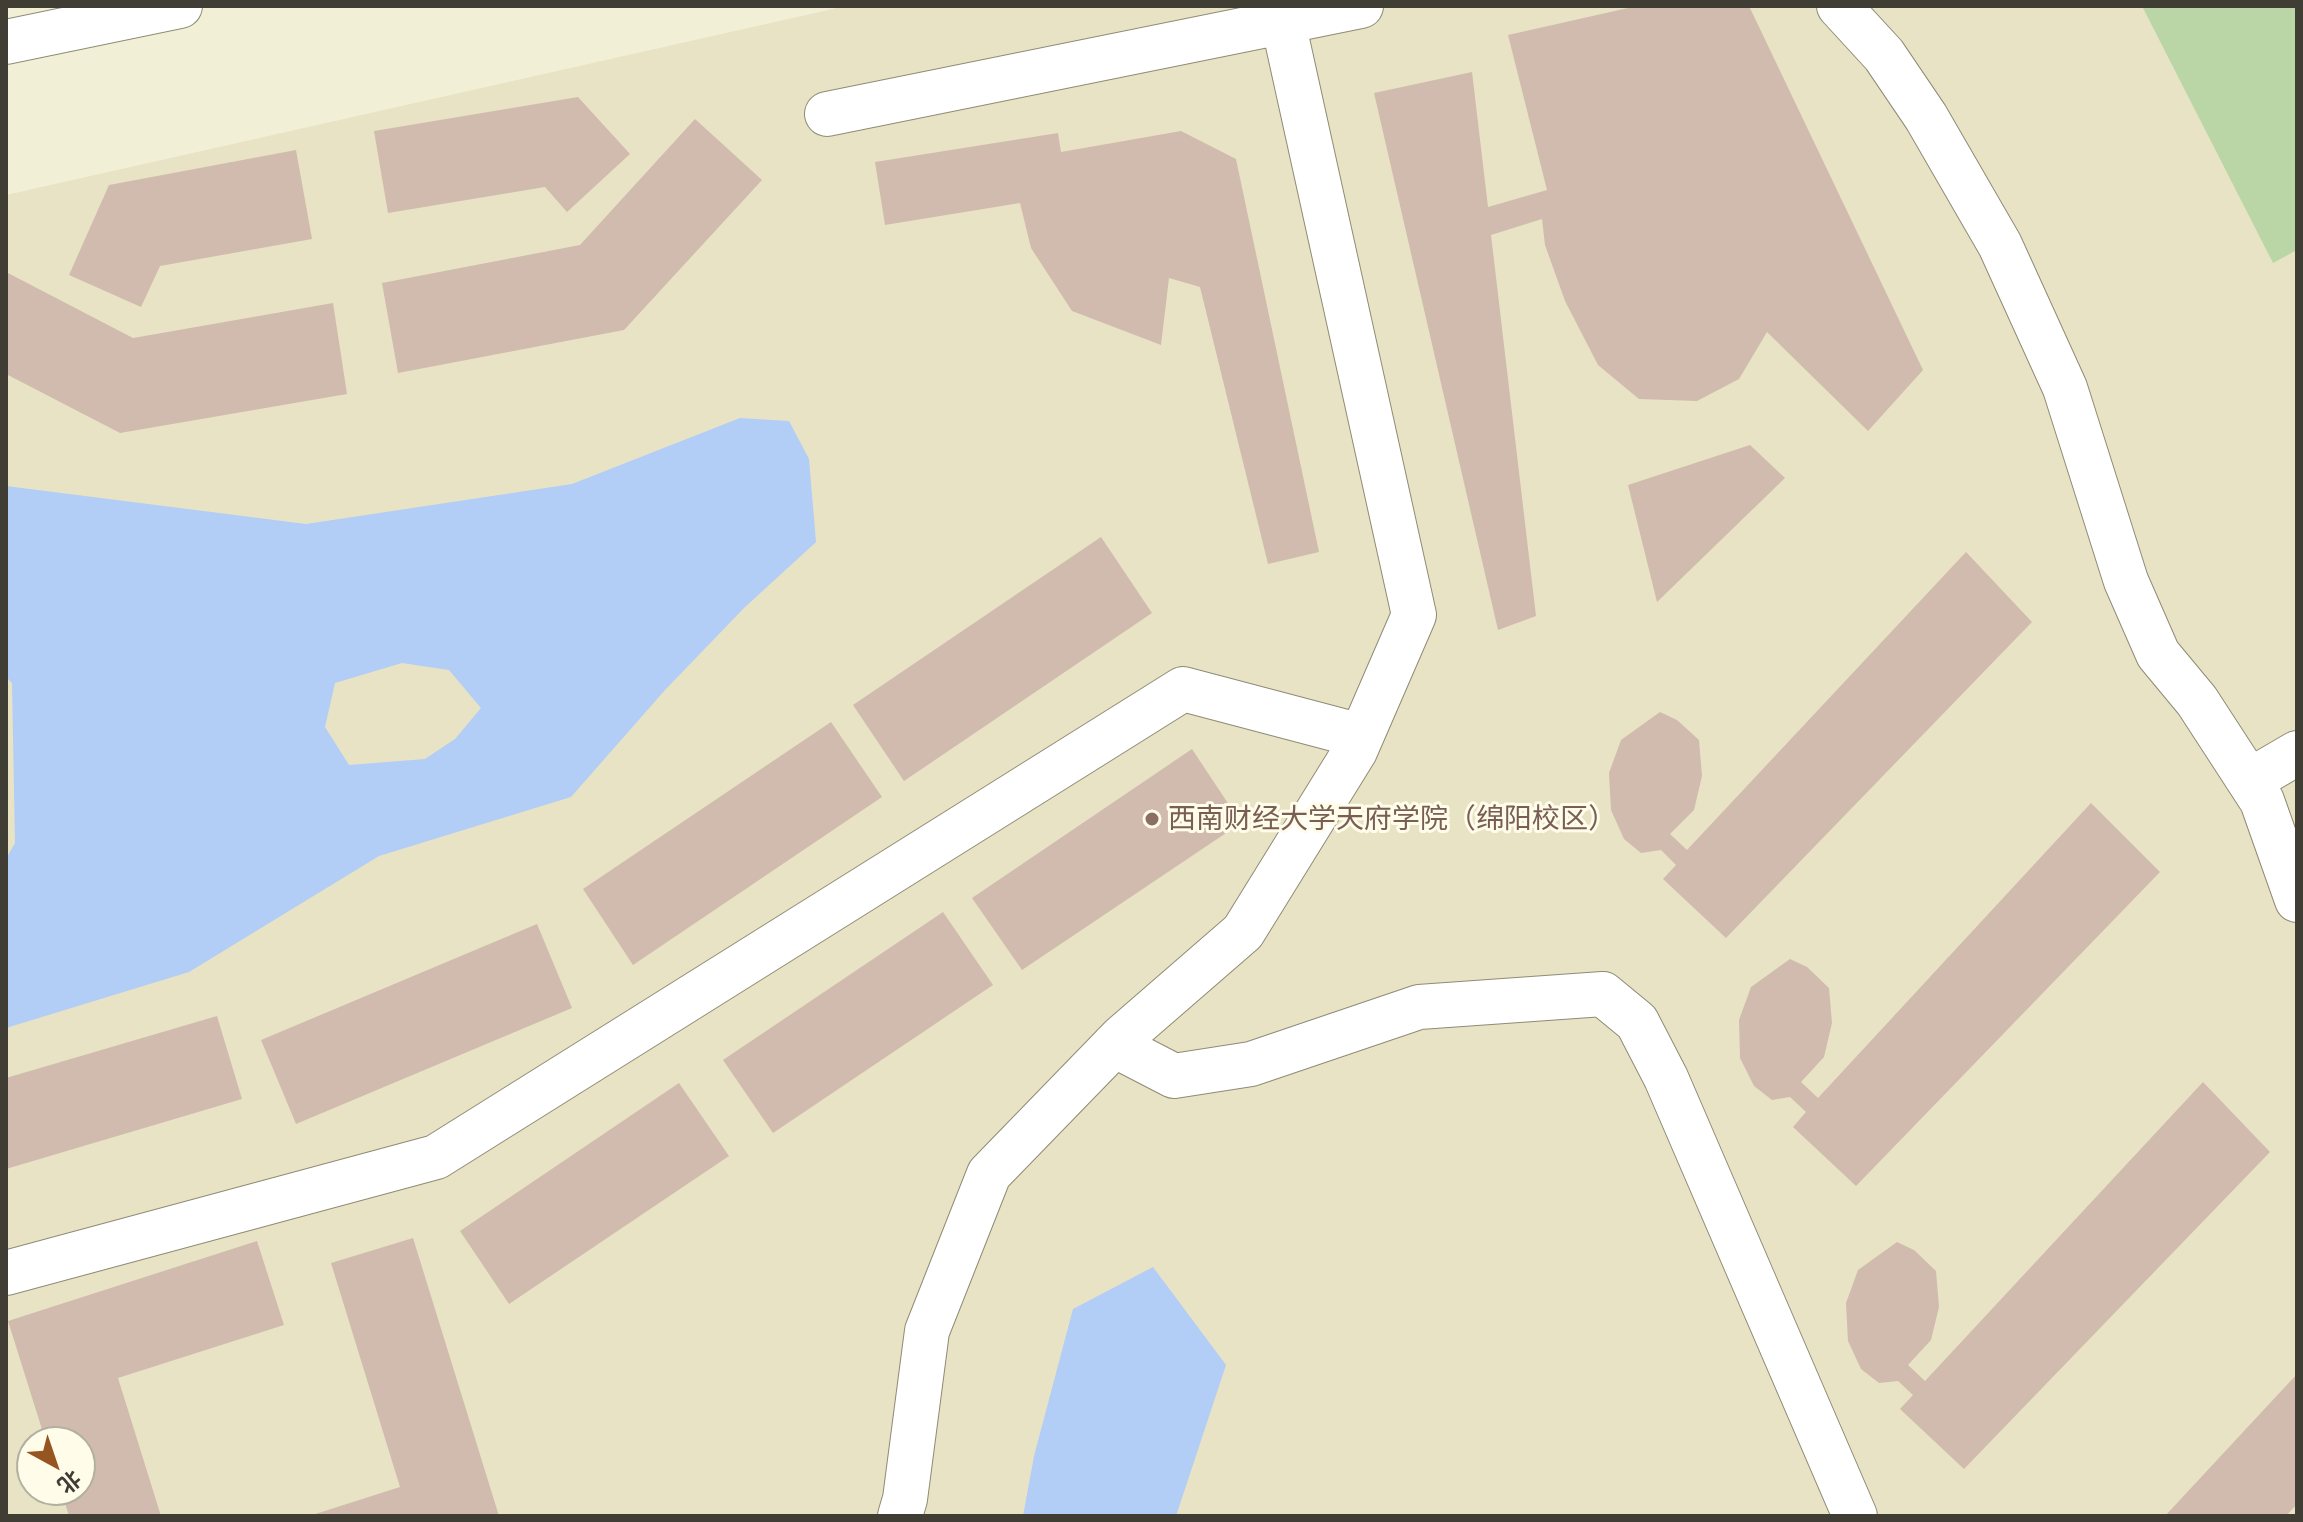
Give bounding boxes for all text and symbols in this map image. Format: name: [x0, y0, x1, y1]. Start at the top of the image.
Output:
place label: 西南财经大学天府学院（绵阳校区）: [1168, 802, 1616, 836]
marker: 西南财经大学天府学院（绵阳校区）: [1143, 810, 1161, 828]
north arrow: [16, 1426, 96, 1506]
text: 北: [53, 1466, 87, 1500]

